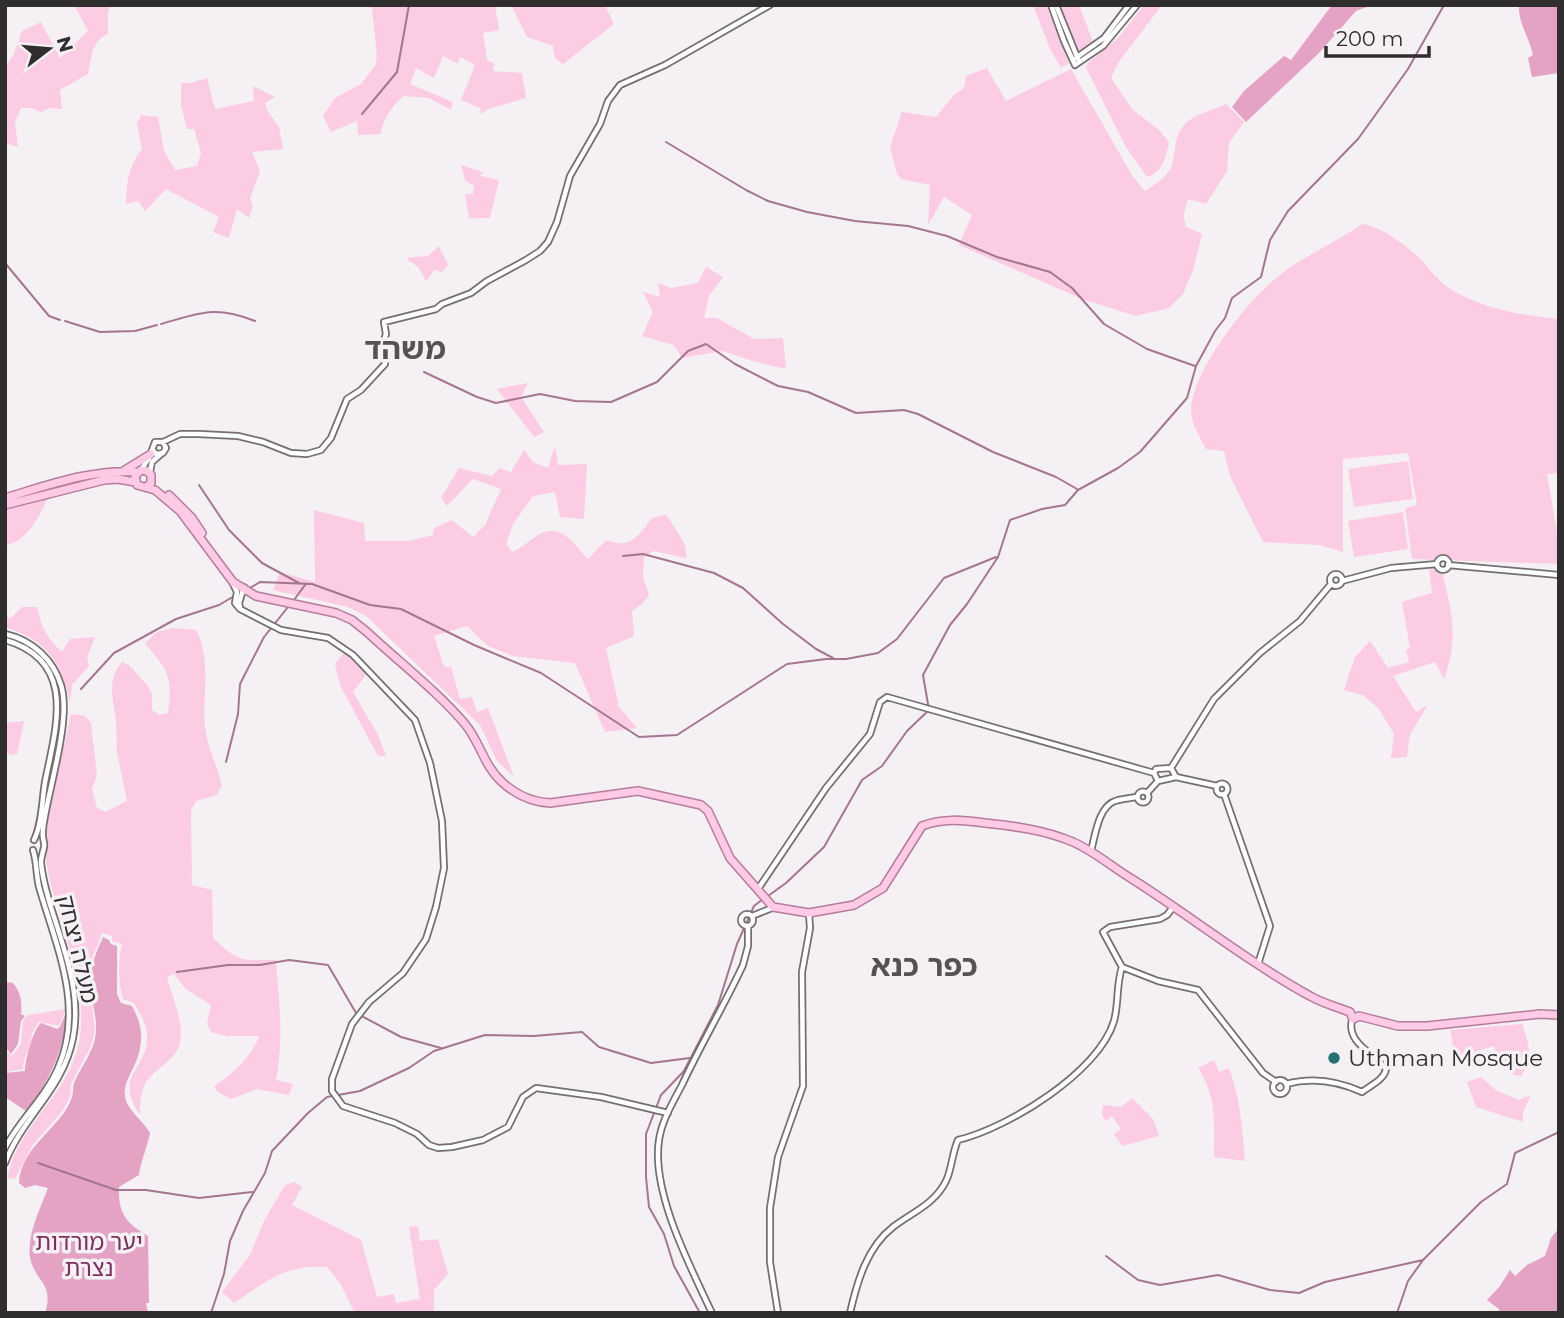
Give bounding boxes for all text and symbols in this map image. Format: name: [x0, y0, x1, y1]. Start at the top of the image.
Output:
north arrow: [14, 14, 84, 84]
scale bar: [1326, 14, 1429, 58]
text: 200 m: [1336, 26, 1403, 51]
text: N: [52, 34, 78, 55]
district label: משהד: [364, 330, 446, 367]
street label: מעלה יצחק: [52, 892, 104, 1006]
district label: כפר כנא: [871, 947, 978, 984]
place label: Uthman Mosque: [1348, 1044, 1543, 1072]
marker: Uthman Mosque: [1326, 1050, 1342, 1066]
park label: יער מורדות נצרת: [35, 1228, 143, 1282]

